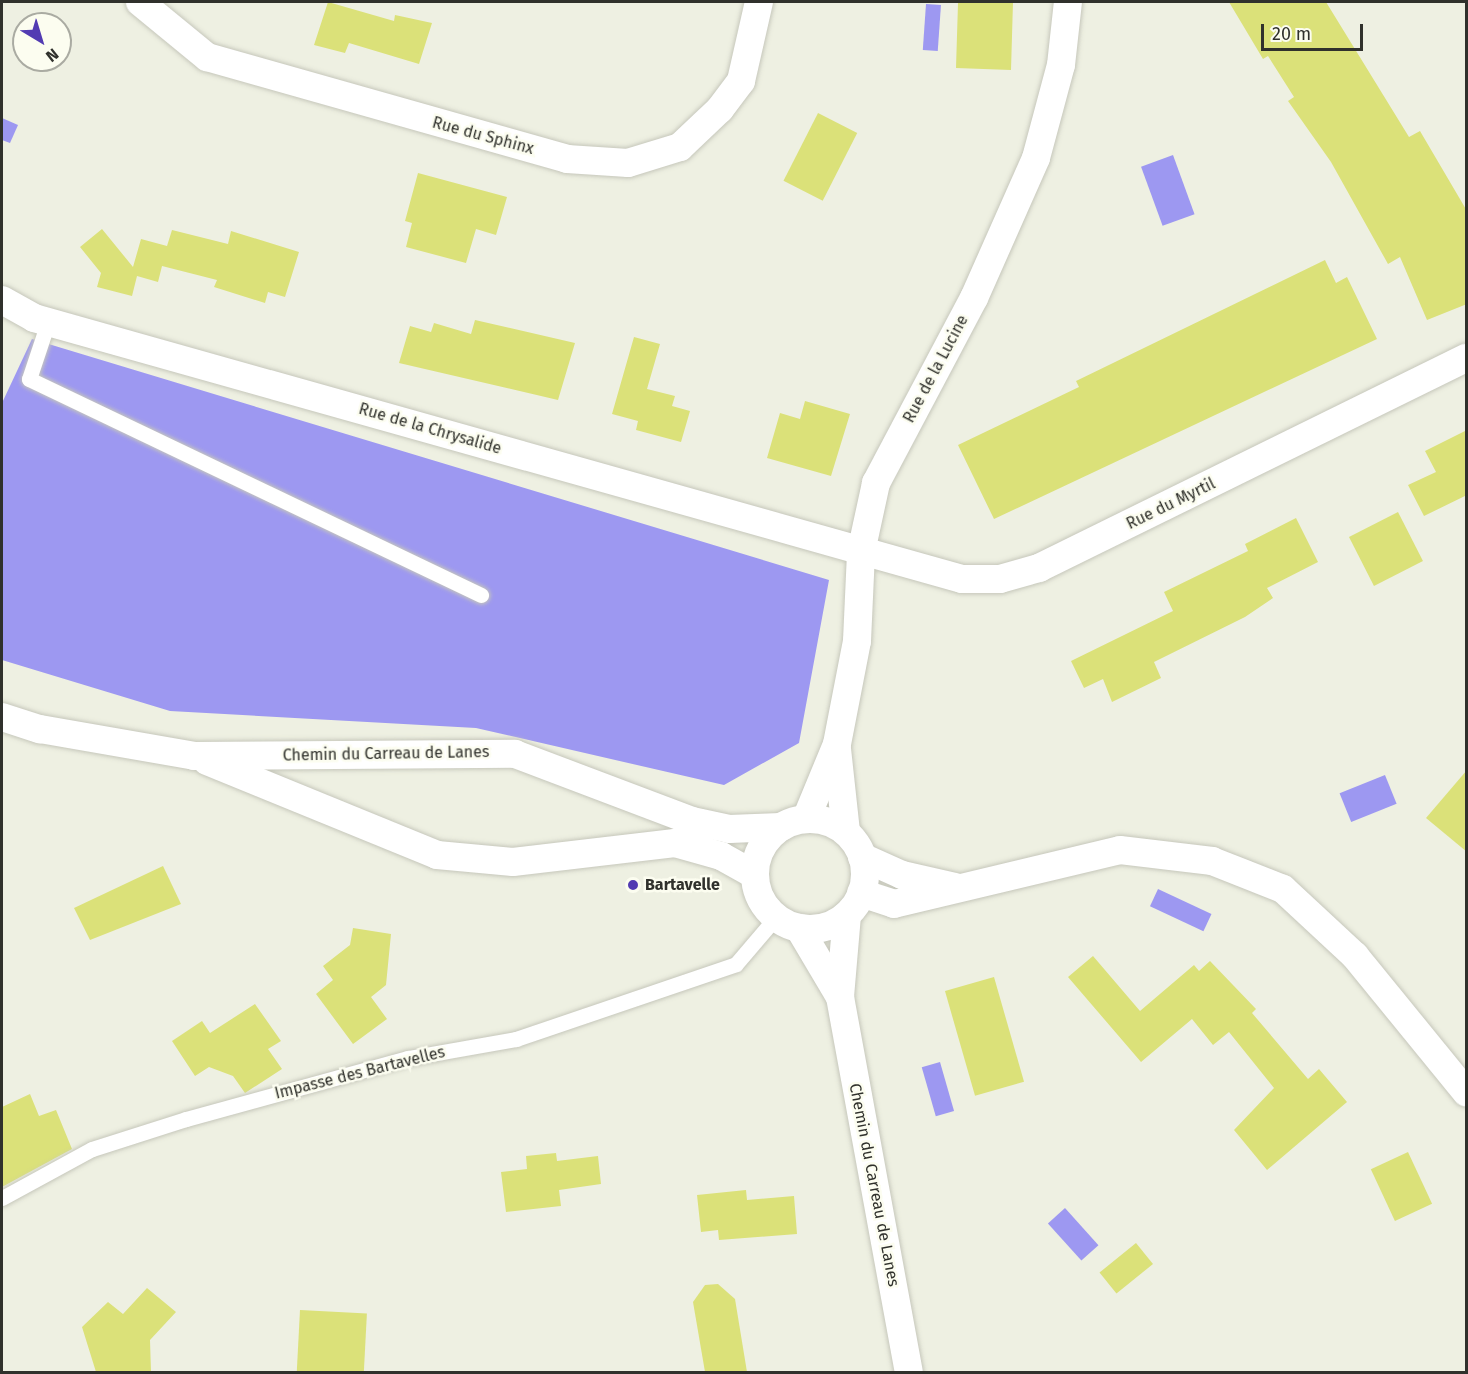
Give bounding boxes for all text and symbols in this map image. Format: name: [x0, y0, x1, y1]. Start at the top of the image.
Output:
north arrow: [12, 12, 72, 72]
scale bar: [1264, 12, 1366, 50]
text: 20 m: [1272, 23, 1311, 45]
text: N: [42, 44, 62, 66]
street label: Rue du Sphinx: [430, 113, 536, 159]
street label: Rue de la Lucine: [900, 312, 972, 426]
street label: Rue de la Chrysalide: [356, 399, 504, 459]
street label: Rue du Myrtil: [1123, 474, 1219, 534]
street label: Chemin du Carreau de Lanes: [283, 743, 489, 765]
place label: Bartavelle: [645, 875, 720, 895]
marker: Bartavelle: [626, 878, 640, 892]
street label: Impasse des Bartavelles: [273, 1043, 447, 1103]
street label: Chemin du Carreau de Lanes: [845, 1082, 903, 1288]

